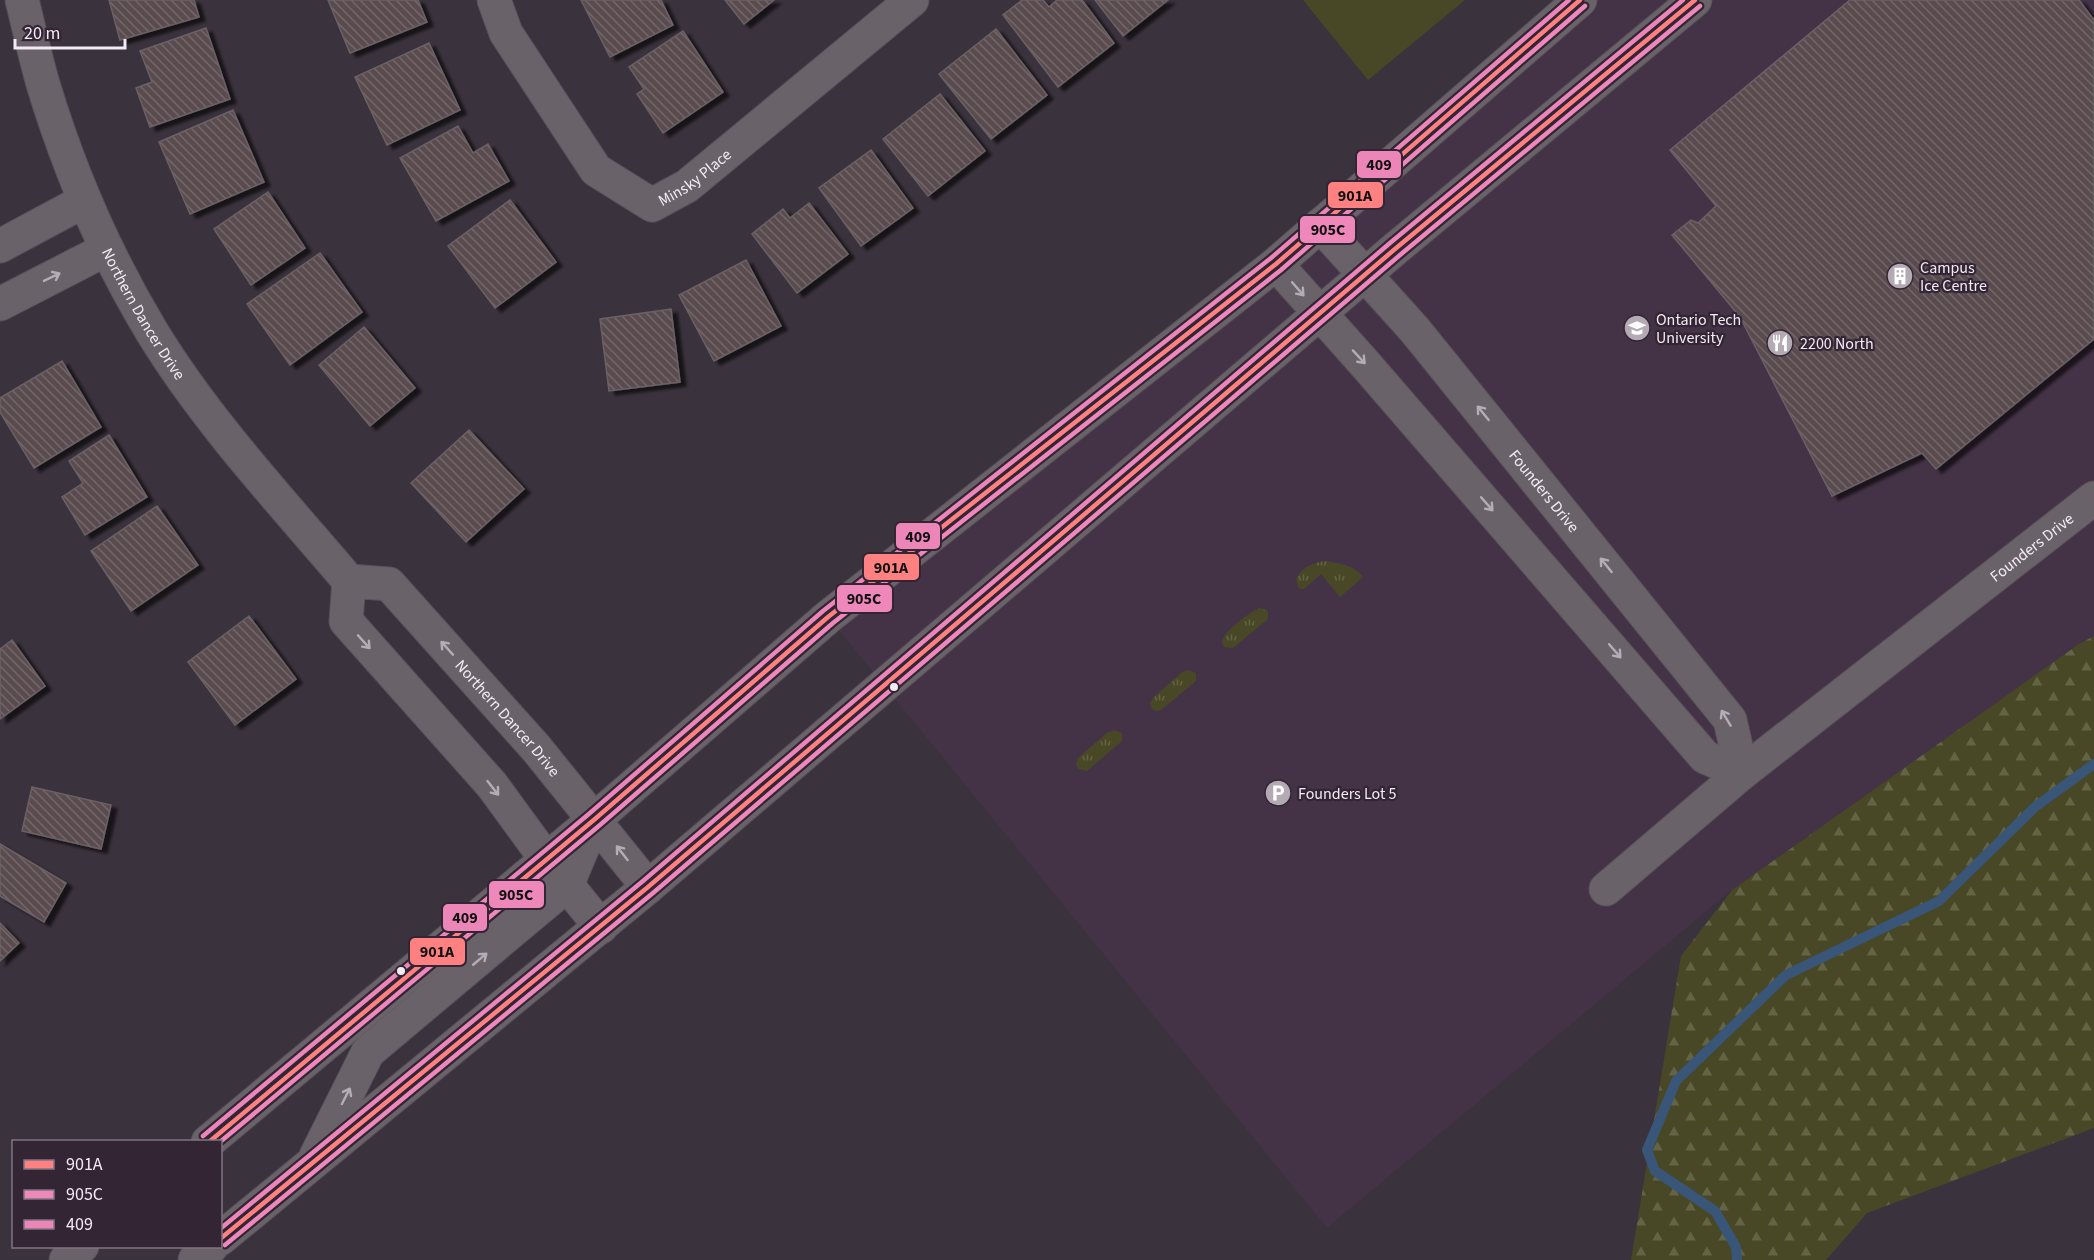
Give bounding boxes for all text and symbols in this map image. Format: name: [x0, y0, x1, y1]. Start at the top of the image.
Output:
scale bar: [15, 12, 124, 50]
text: 20 m: [24, 21, 60, 46]
street label: Minsky Place: [654, 144, 736, 212]
line badge: 409: [1356, 150, 1402, 179]
text: 409: [1366, 154, 1392, 176]
line badge: 901A: [1327, 181, 1384, 209]
text: 901A: [1338, 185, 1373, 207]
line badge: 905C: [1299, 215, 1356, 244]
text: 905C: [1311, 219, 1345, 241]
street label: Northern Dancer Drive: [96, 244, 190, 384]
place label: Campus Ice Centre: [1920, 257, 1987, 297]
building icon: Campus Ice Centre: [1885, 261, 1915, 291]
one-way arrow: [43, 271, 61, 283]
one-way arrow: [1291, 281, 1304, 297]
place label: Ontario Tech University: [1656, 309, 1741, 349]
school or university icon: Ontario Tech University: [1622, 313, 1652, 343]
restaurant icon: 2200 North: [1765, 328, 1795, 358]
place label: 2200 North: [1800, 333, 1874, 355]
one-way arrow: [1352, 349, 1366, 364]
one-way arrow: [1476, 405, 1489, 421]
street label: Founders Drive: [1504, 445, 1584, 537]
one-way arrow: [1480, 496, 1494, 511]
street label: Founders Drive: [1986, 508, 2079, 587]
line badge: 409: [895, 522, 941, 550]
text: 409: [905, 526, 931, 548]
line badge: 901A: [863, 553, 920, 581]
text: 901A: [874, 557, 909, 579]
one-way arrow: [1599, 557, 1612, 573]
line badge: 905C: [836, 584, 893, 613]
text: 905C: [847, 588, 881, 610]
one-way arrow: [357, 634, 371, 649]
one-way arrow: [440, 641, 454, 656]
one-way arrow: [1608, 643, 1622, 658]
street label: Northern Dancer Drive: [450, 655, 565, 782]
unlabelled marker: [888, 681, 900, 693]
one-way arrow: [1720, 709, 1732, 726]
parking icon: Founders Lot 5: [1263, 778, 1293, 808]
one-way arrow: [487, 780, 500, 796]
place label: Founders Lot 5: [1298, 783, 1397, 805]
one-way arrow: [615, 845, 628, 861]
line badge: 905C: [488, 880, 545, 909]
text: 905C: [499, 884, 533, 906]
line badge: 409: [442, 903, 488, 932]
text: 409: [452, 907, 478, 929]
line badge: 901A: [409, 937, 466, 966]
text: 901A: [420, 941, 455, 963]
one-way arrow: [472, 952, 488, 965]
unlabelled marker: [395, 965, 407, 977]
one-way arrow: [340, 1088, 352, 1105]
legend: [12, 1140, 222, 1248]
text: 901A: [66, 1152, 103, 1177]
text: 905C: [66, 1182, 103, 1207]
text: 409: [66, 1212, 93, 1237]

